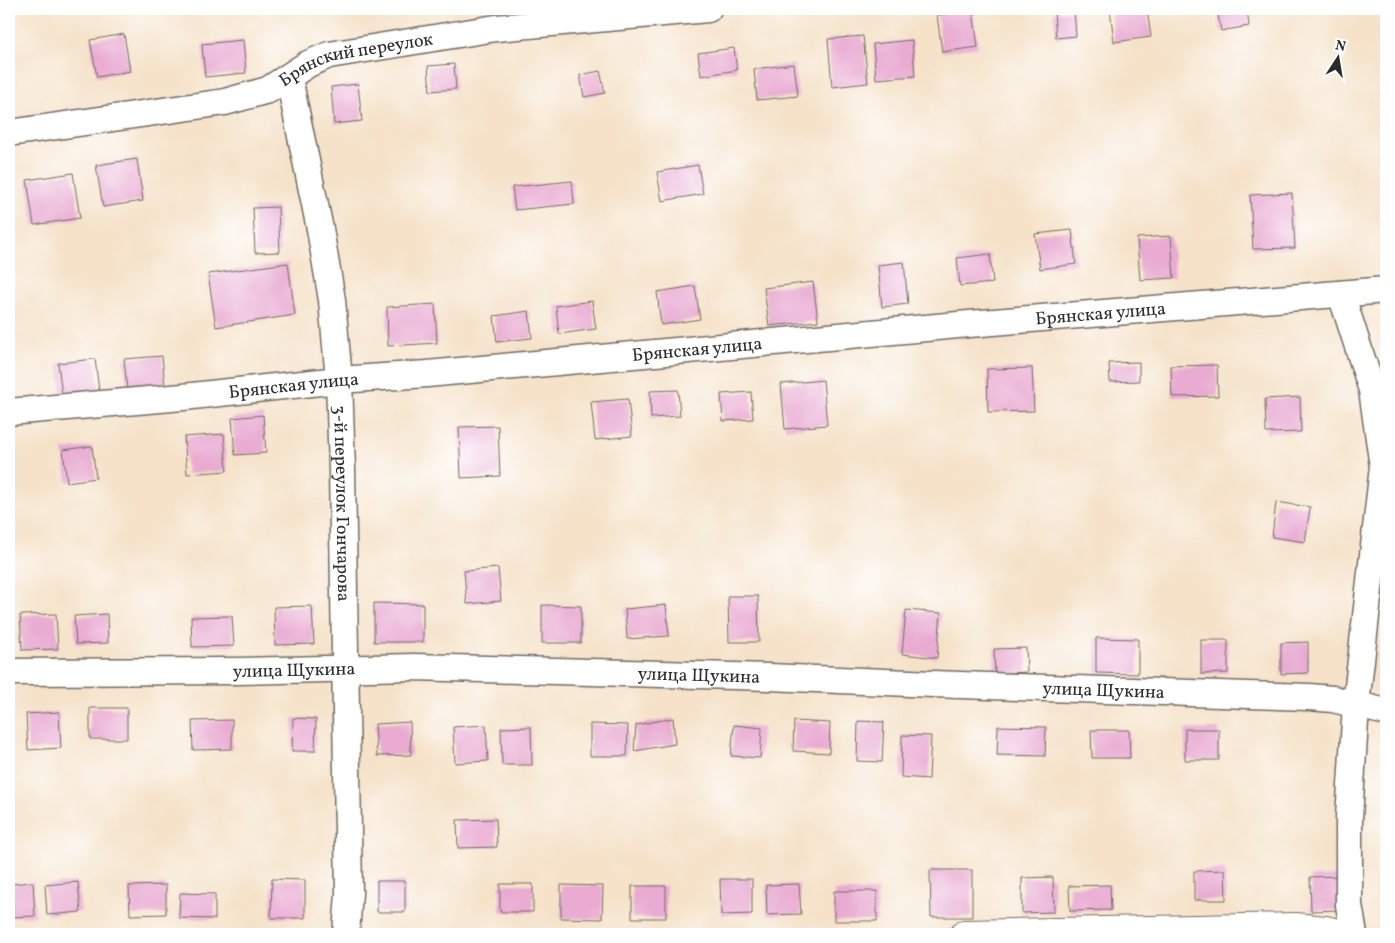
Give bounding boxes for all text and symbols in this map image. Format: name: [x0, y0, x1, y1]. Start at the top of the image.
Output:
street label: Брянский переулок: [274, 27, 435, 94]
north arrow: [1312, 32, 1362, 82]
text: N: [1333, 36, 1347, 57]
street label: Брянская улица: [1034, 297, 1167, 333]
street label: Брянская улица: [631, 332, 764, 369]
street label: Брянская улица: [227, 368, 360, 406]
street label: 3-й переулок Гончарова: [326, 405, 355, 602]
street label: улица Щукина: [233, 657, 356, 685]
street label: улица Щукина: [637, 662, 760, 691]
street label: улица Щукина: [1042, 677, 1165, 706]

